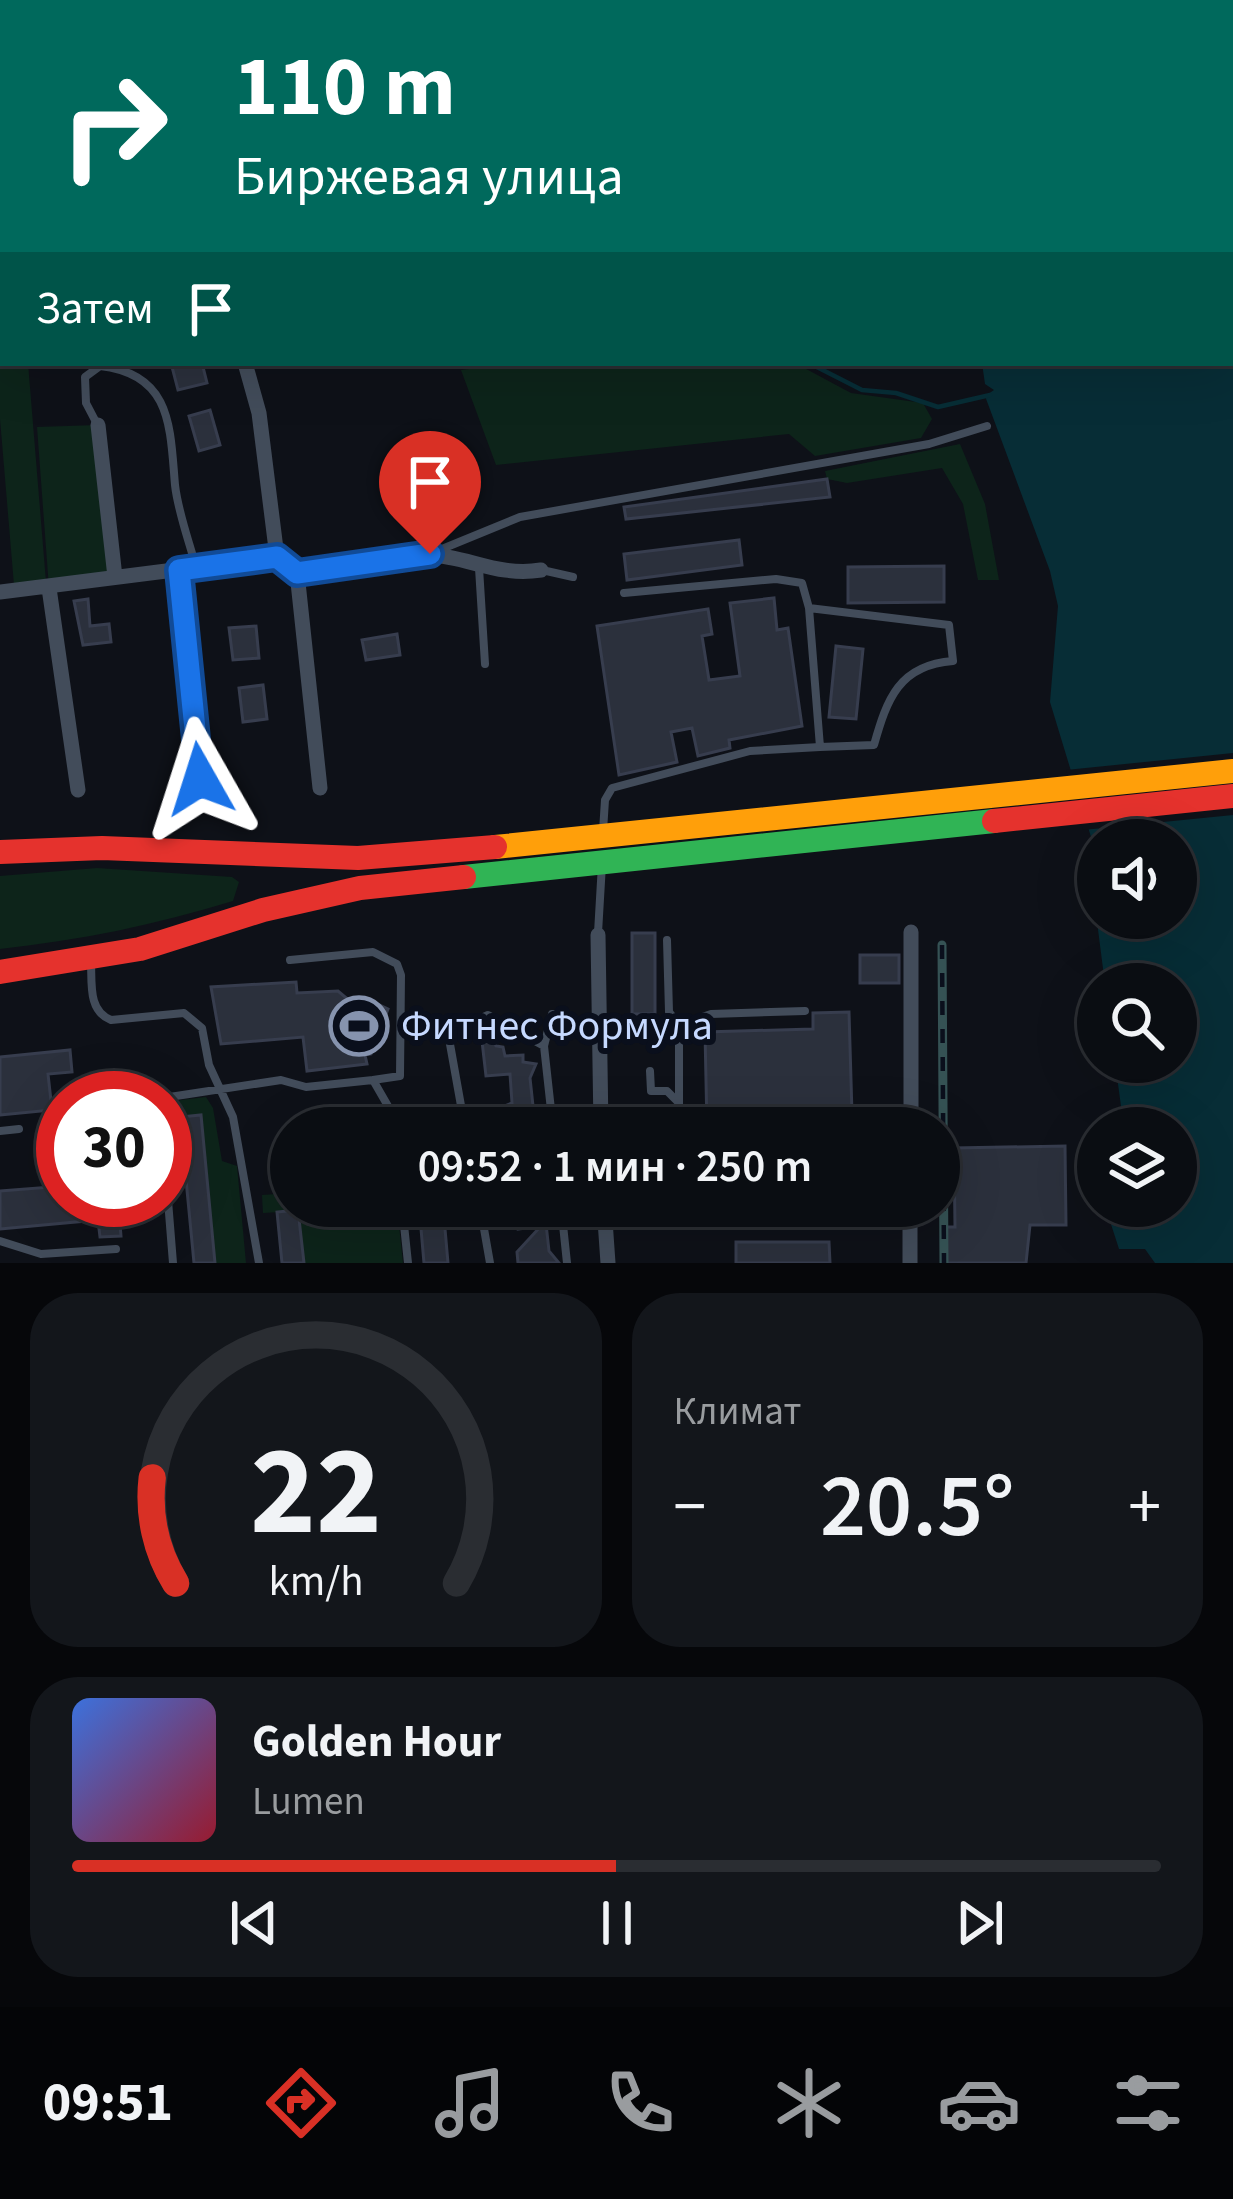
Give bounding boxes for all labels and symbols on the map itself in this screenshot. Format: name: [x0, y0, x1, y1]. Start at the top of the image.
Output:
pin: [379, 431, 481, 554]
position arrow: [137, 716, 263, 842]
sports icon: Фитнес Формула: [328, 995, 390, 1057]
place label: Фитнес Формула: [401, 996, 713, 1056]
speed limit sign: 30: [36, 1071, 192, 1227]

